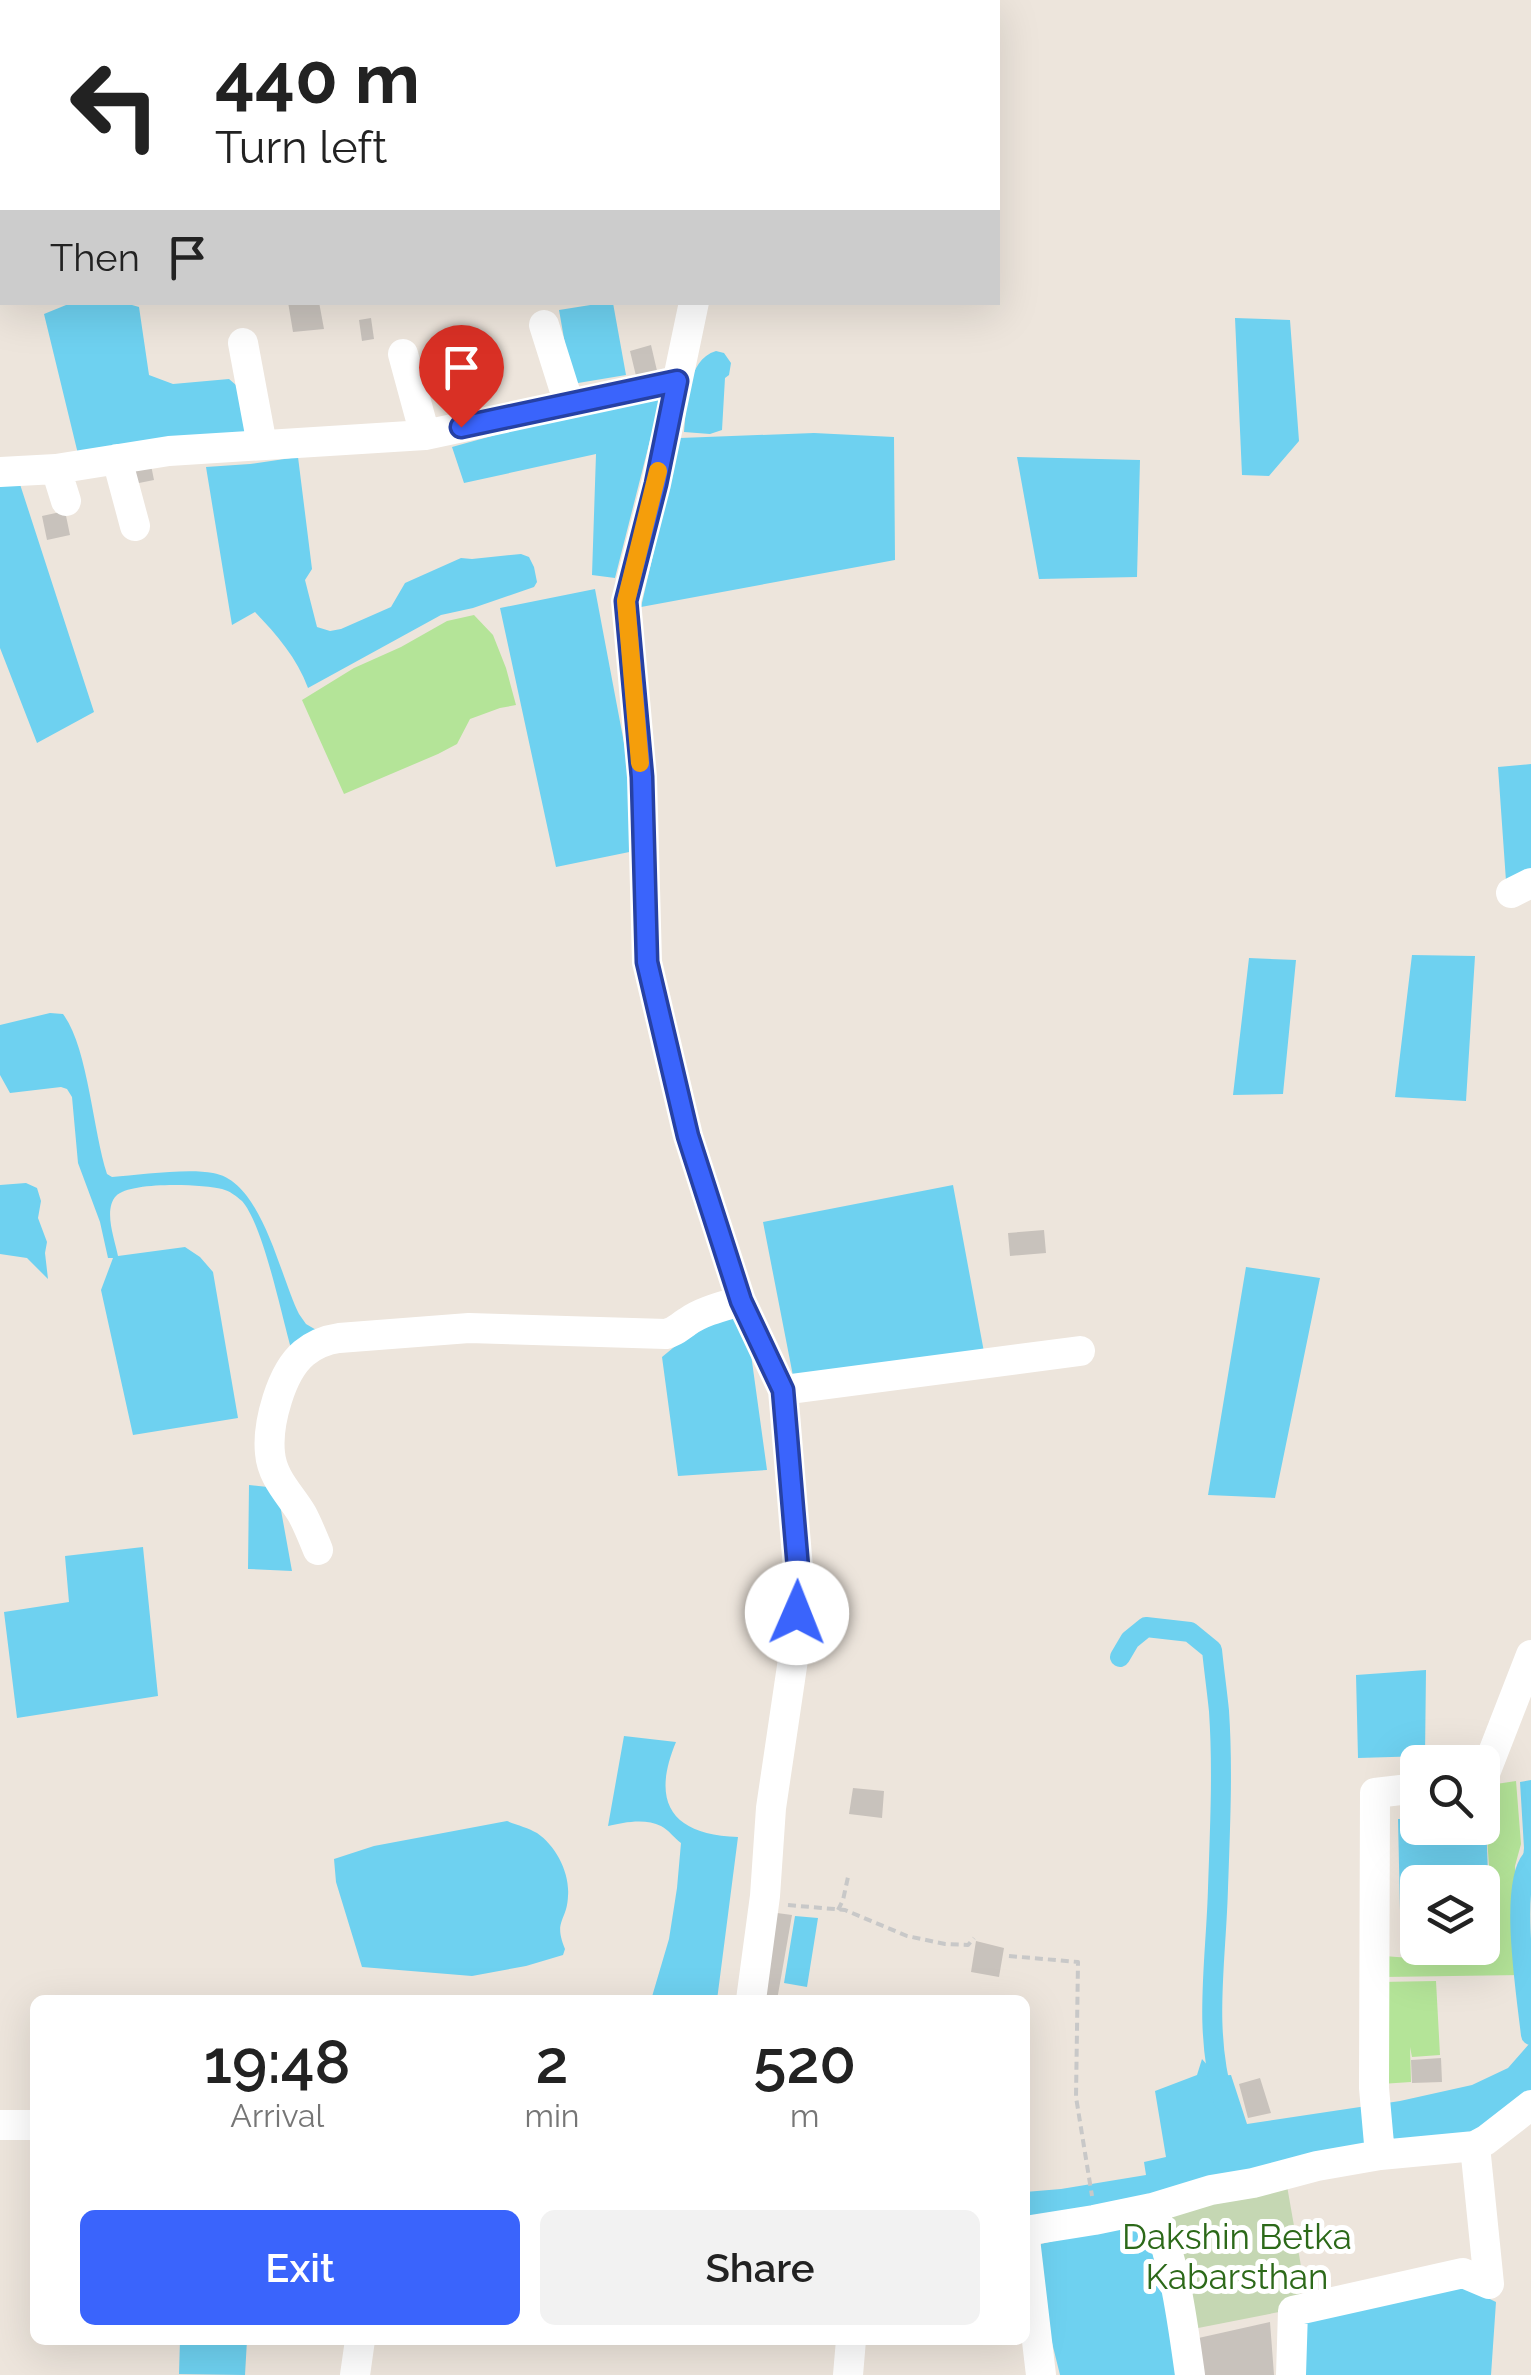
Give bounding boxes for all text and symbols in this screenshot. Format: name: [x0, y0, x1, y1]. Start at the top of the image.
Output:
text: 440 m: [215, 37, 420, 119]
icon: left: [50, 40, 180, 170]
text: Turn left: [215, 121, 387, 174]
icon: arrive: [160, 230, 215, 285]
text: Then: [50, 235, 140, 280]
pin: [419, 325, 504, 428]
icon: arrive: [434, 340, 489, 395]
position arrow: [745, 1561, 849, 1665]
map controls: [1400, 1745, 1500, 1965]
button: search: [1400, 1745, 1500, 1845]
button: layers: [1400, 1865, 1500, 1965]
text: 19:48: [204, 2027, 351, 2097]
text: 2: [536, 2027, 568, 2097]
text: 520: [753, 2027, 856, 2097]
text: Arrival: [230, 2097, 324, 2134]
text: min: [524, 2097, 580, 2134]
text: m: [790, 2097, 819, 2134]
button: Exit: [80, 2210, 520, 2325]
button: Share: [540, 2210, 980, 2325]
park label: Dakshin Betka Kabarsthan: [1122, 2216, 1352, 2297]

